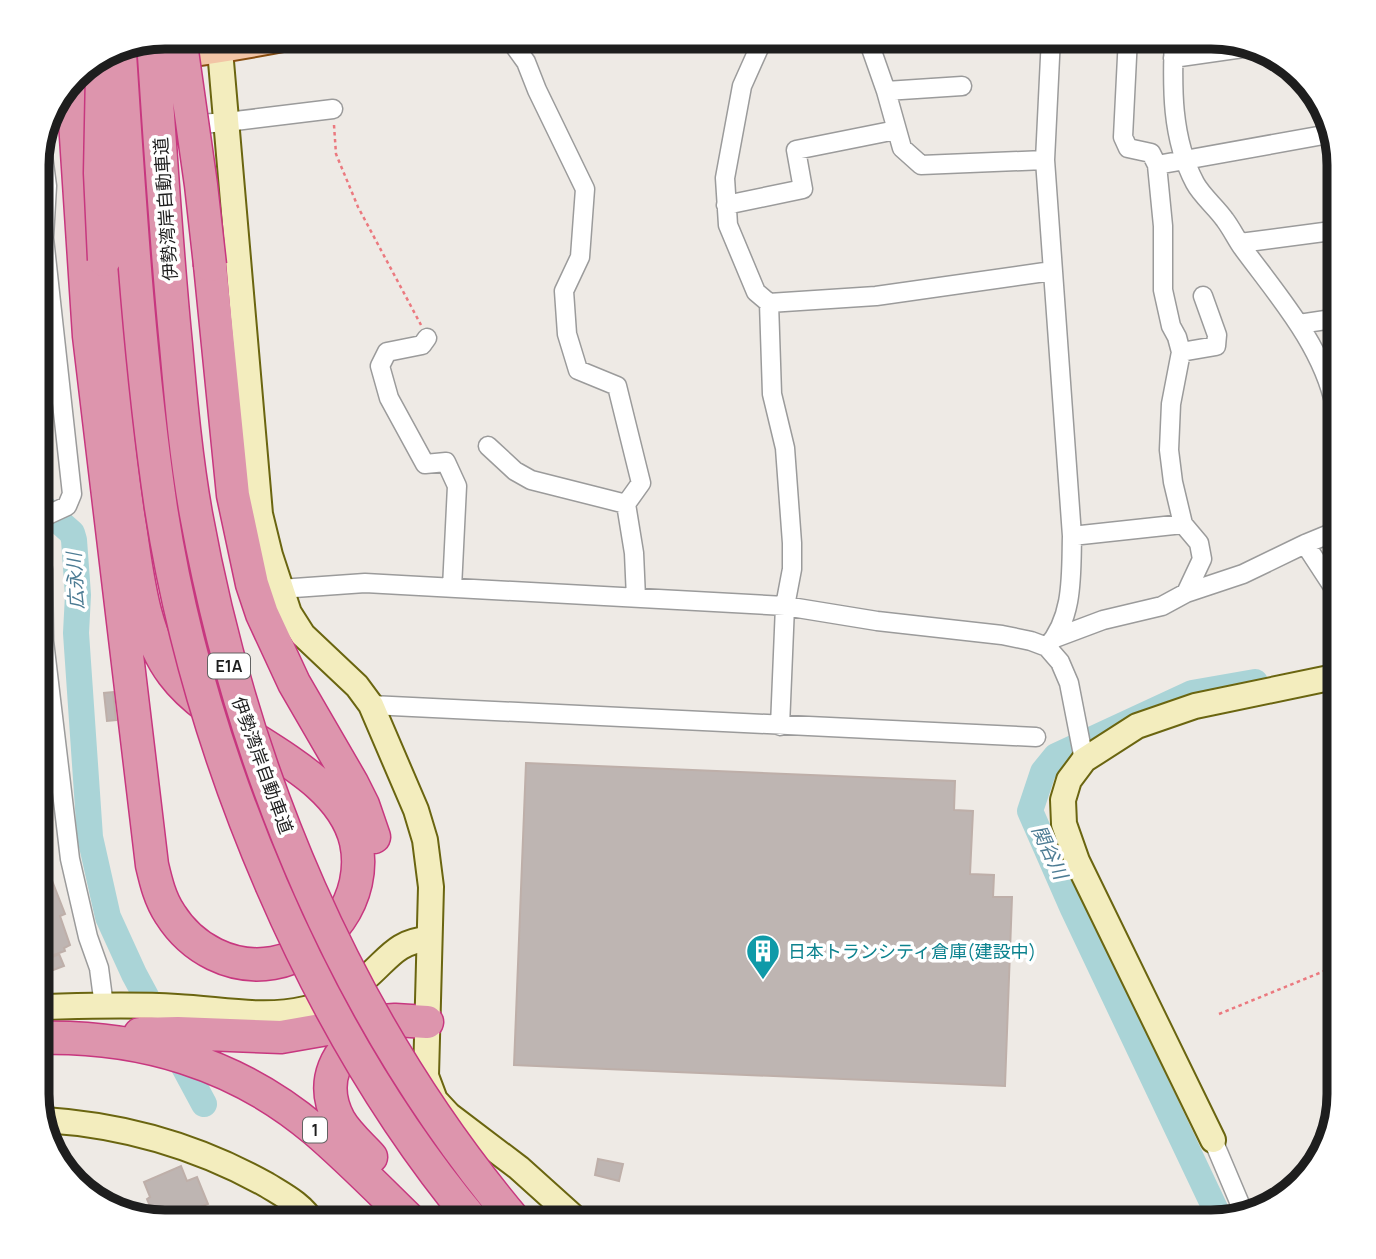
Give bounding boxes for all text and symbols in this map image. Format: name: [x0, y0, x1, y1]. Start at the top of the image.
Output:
street label: 伊勢湾岸自動車道: [148, 136, 182, 282]
water label: 広永川: [60, 550, 89, 610]
road number: E1A: [208, 653, 250, 678]
street label: 伊勢湾岸自動車道: [227, 693, 299, 837]
water label: 関谷川: [1026, 821, 1075, 885]
building icon: 日本トランシティ倉庫(建設中): [744, 932, 782, 981]
place label: 日本トランシティ倉庫(建設中): [788, 939, 1036, 963]
road number: 1: [303, 1118, 327, 1142]

